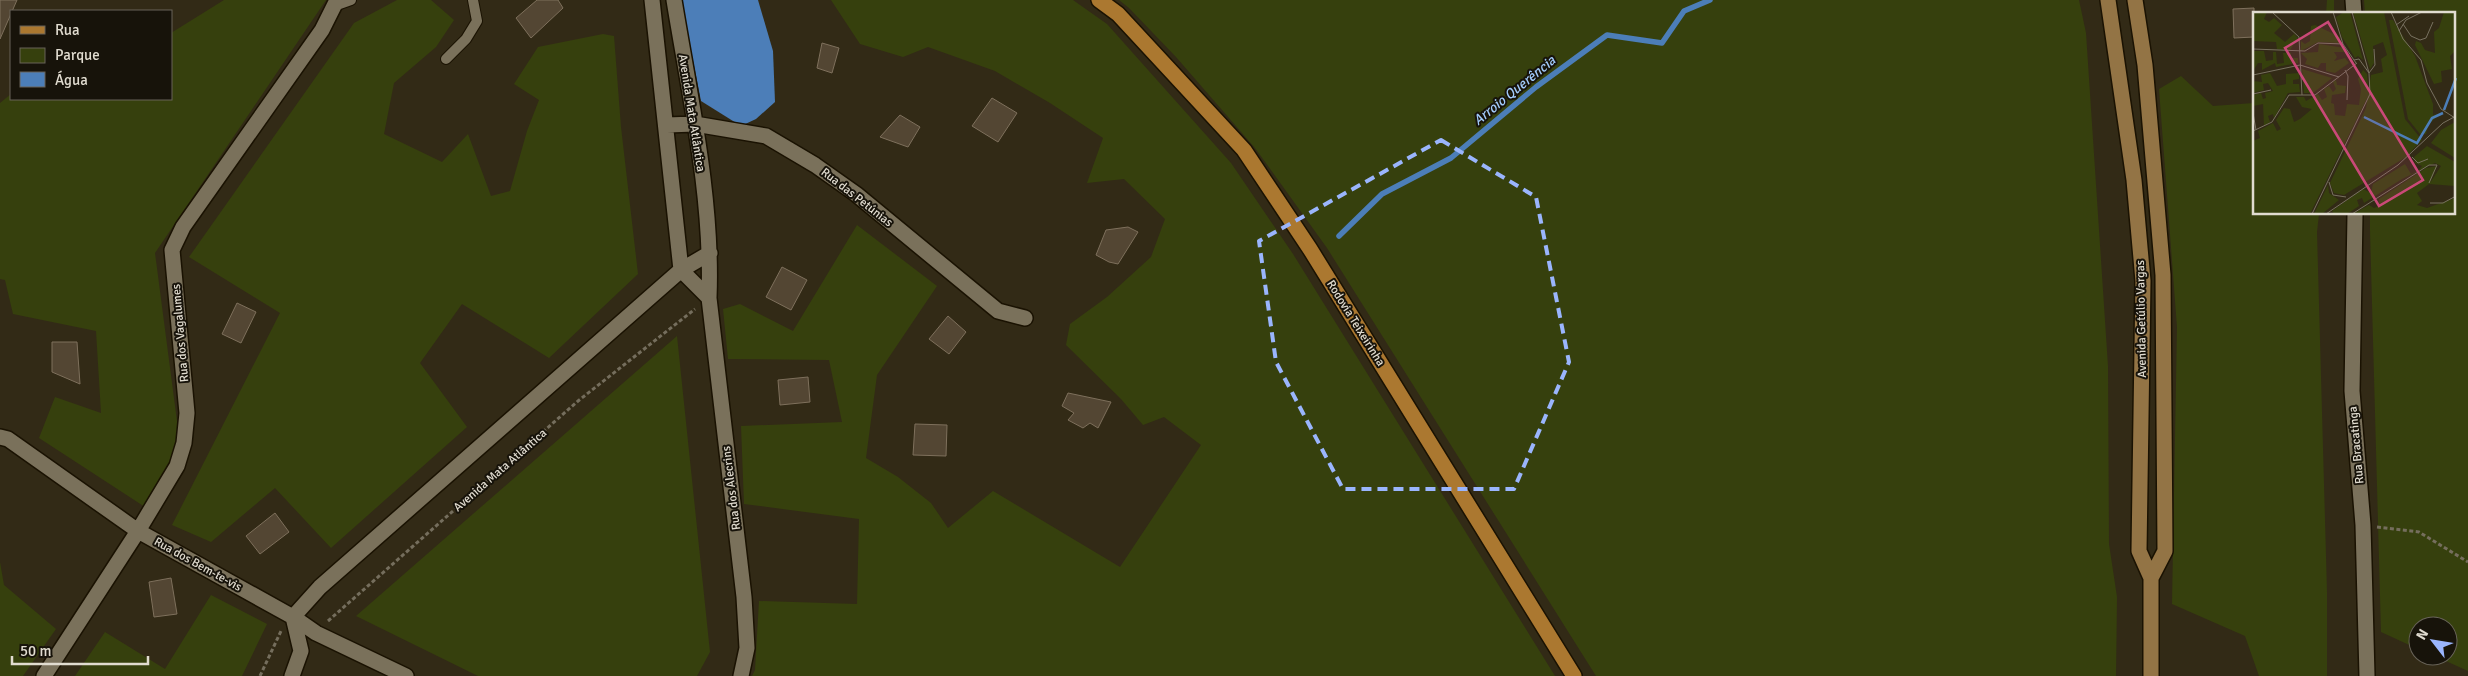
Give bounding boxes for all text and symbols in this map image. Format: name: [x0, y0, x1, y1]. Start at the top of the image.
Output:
legend: [10, 10, 172, 100]
inset map: [2253, 12, 2456, 215]
text: Rua: [55, 21, 80, 39]
text: Parque: [55, 46, 100, 64]
water label: Arroio Querência: [1470, 51, 1560, 129]
street label: Avenida Mata Atlântica: [675, 53, 708, 173]
text: Água: [55, 70, 88, 89]
street label: Rua das Petúnias: [818, 165, 896, 230]
street label: Avenida Getúlio Vargas: [2133, 260, 2150, 378]
street label: Rodovia Teixeirinha: [1323, 277, 1388, 369]
street label: Rua dos Vagalumes: [169, 283, 192, 383]
street label: Rua Bracatinga: [2346, 406, 2367, 484]
street label: Avenida Mata Atlântica: [451, 426, 550, 515]
street label: Rua dos Alecrins: [719, 445, 744, 531]
street label: Rua dos Bem-te-vis: [151, 534, 244, 595]
north arrow: [2408, 616, 2458, 666]
text: N: [2412, 626, 2432, 643]
scale bar: [12, 634, 149, 666]
text: 50 m: [20, 642, 51, 660]

